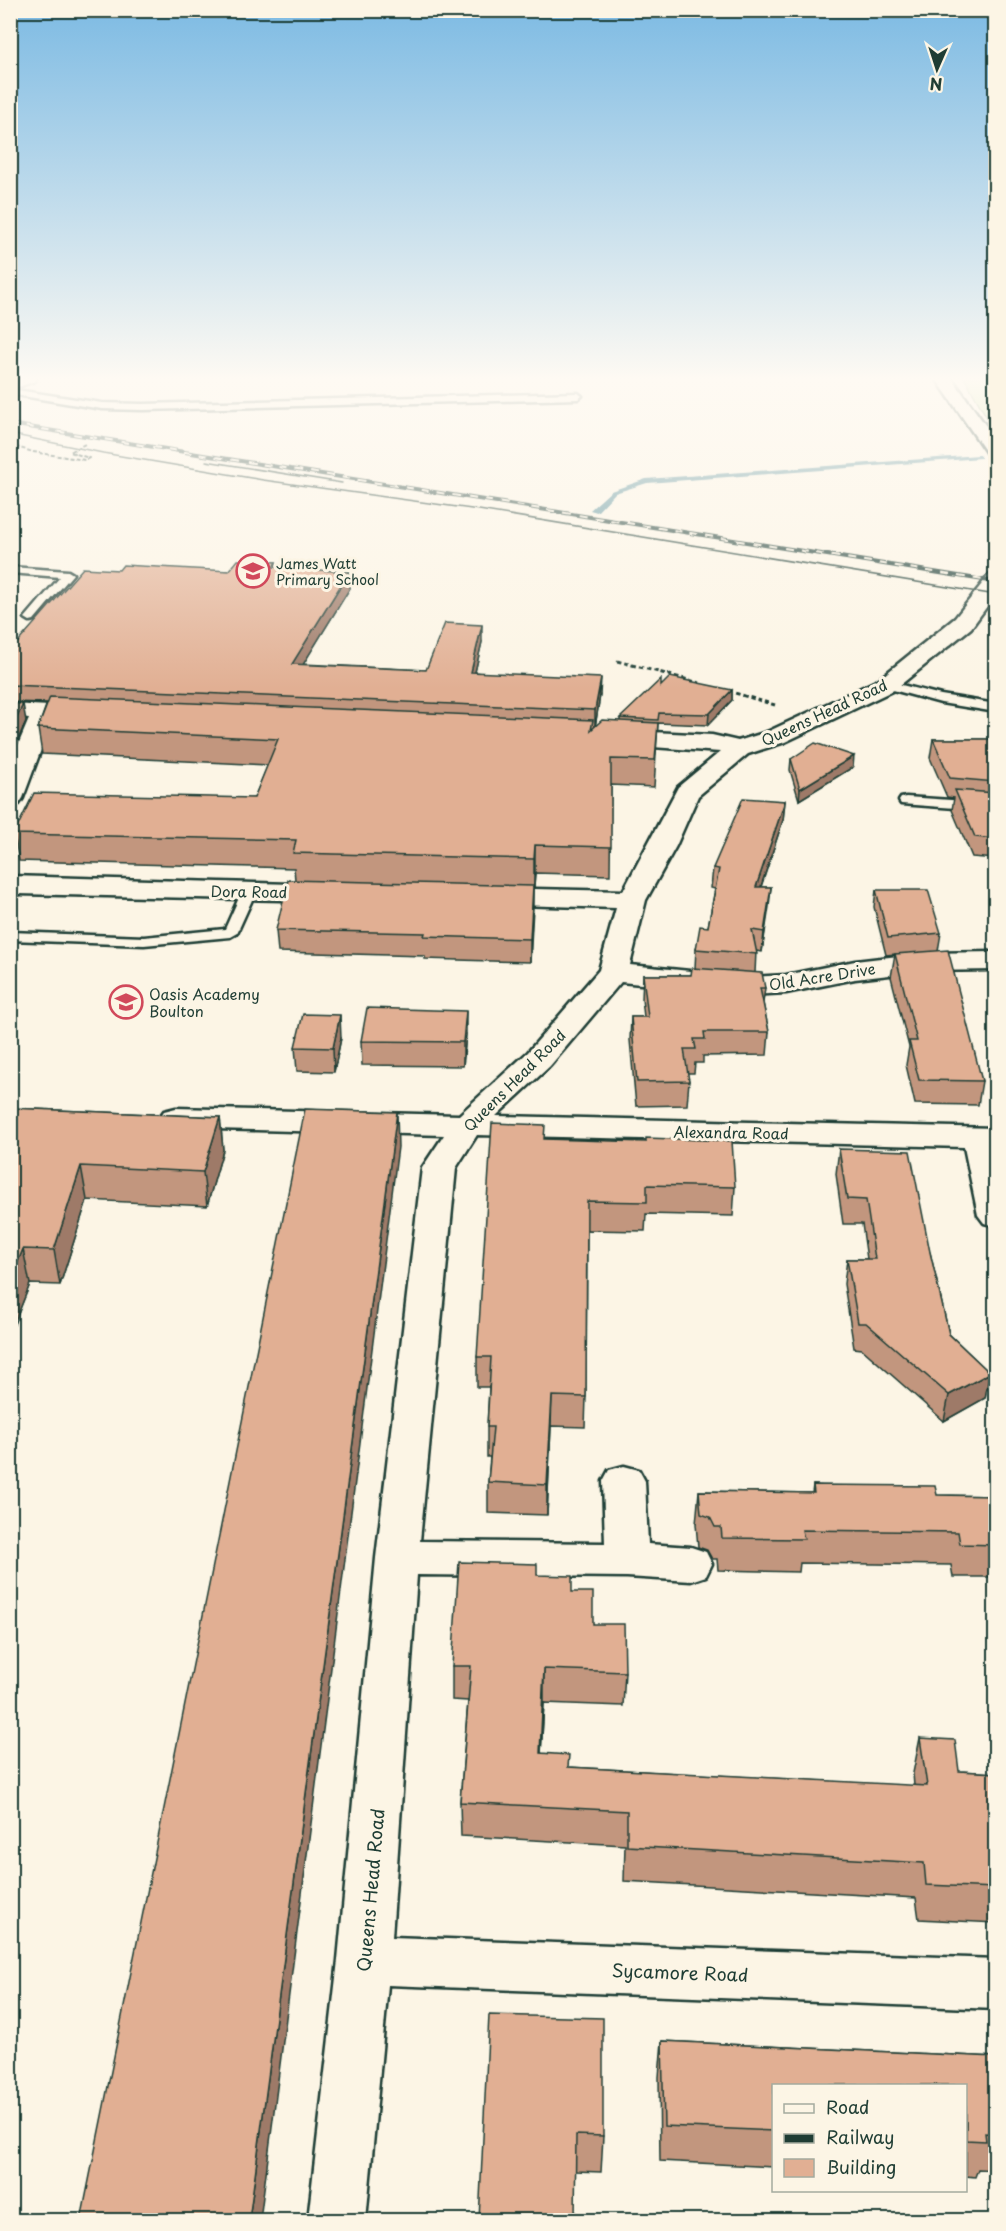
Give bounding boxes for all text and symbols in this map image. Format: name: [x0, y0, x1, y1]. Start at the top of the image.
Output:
north arrow: [907, 39, 967, 99]
text: N: [929, 73, 943, 97]
school or university icon: James Watt Primary School: [235, 553, 271, 589]
place label: James Watt Primary School: [276, 553, 379, 590]
street label: Queens Head Road: [757, 673, 891, 751]
street label: Dora Road: [210, 879, 288, 903]
street label: Old Acre Drive: [767, 956, 877, 996]
place label: Oasis Academy Boulton: [149, 982, 260, 1022]
school or university icon: Oasis Academy Boulton: [108, 984, 144, 1020]
street label: Queens Head Road: [458, 1024, 570, 1136]
street label: Alexandra Road: [673, 1119, 789, 1145]
street label: Queens Head Road: [349, 1807, 391, 1973]
street label: Sycamore Road: [611, 1956, 749, 1988]
legend: [772, 2084, 967, 2192]
text: Road: [826, 2093, 870, 2120]
text: Railway: [826, 2123, 894, 2150]
text: Building: [826, 2153, 896, 2180]

